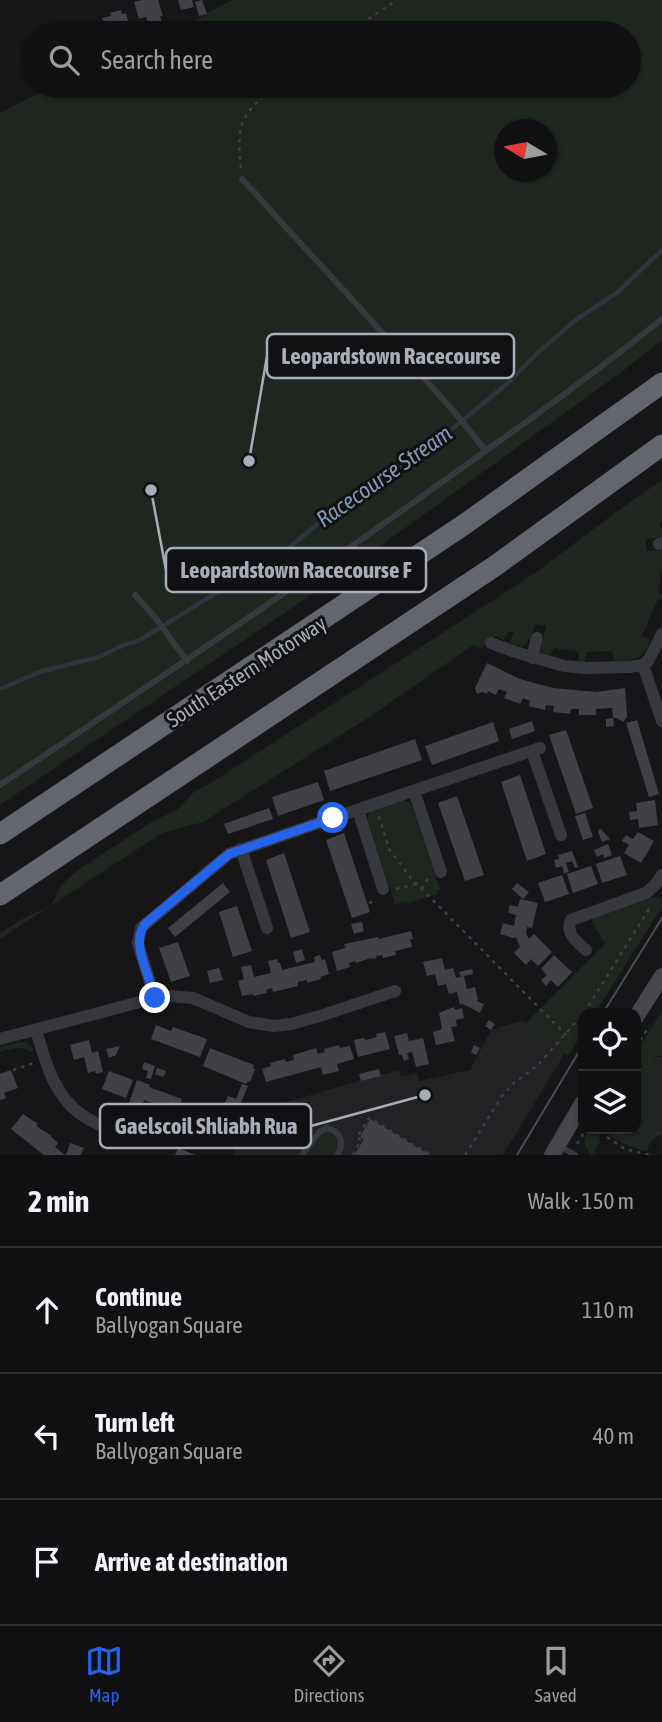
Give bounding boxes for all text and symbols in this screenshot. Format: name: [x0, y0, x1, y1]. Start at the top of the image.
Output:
search box: [21, 21, 641, 98]
icon: search: [45, 41, 83, 79]
text: Search here: [101, 45, 213, 75]
north arrow: [494, 119, 557, 182]
callout: Leopardstown Racecourse: [267, 334, 514, 378]
text: Leopardstown Racecourse: [281, 343, 501, 369]
water label: Racecourse Stream: [311, 420, 457, 532]
callout: Leopardstown Racecourse F: [166, 548, 426, 592]
text: Leopardstown Racecourse F: [180, 557, 412, 583]
street label: South Eastern Motorway: [162, 610, 331, 732]
route start: [317, 802, 348, 833]
route end: [139, 982, 170, 1013]
map controls: [578, 1008, 641, 1134]
button: locate: [578, 1008, 641, 1071]
button: layers: [578, 1071, 641, 1134]
callout: Gaelscoil Shliabh Rua: [100, 1104, 311, 1148]
text: Gaelscoil Shliabh Rua: [115, 1113, 298, 1139]
text: 2 min: [28, 1184, 89, 1218]
text: Walk · 150 m: [528, 1188, 634, 1214]
text: Continue: [95, 1282, 182, 1312]
icon: ahead: [28, 1291, 66, 1329]
text: 110 m: [582, 1297, 634, 1323]
text: Ballyogan Square: [95, 1312, 243, 1338]
text: Turn left: [95, 1408, 175, 1438]
icon: left: [28, 1417, 66, 1455]
text: 40 m: [593, 1423, 634, 1449]
text: Ballyogan Square: [95, 1438, 243, 1464]
icon: arrive: [28, 1543, 66, 1581]
text: Arrive at destination: [95, 1547, 288, 1577]
tab: Map: [85, 1642, 123, 1706]
tab: Directions: [294, 1642, 364, 1706]
tab: Saved: [535, 1642, 577, 1706]

